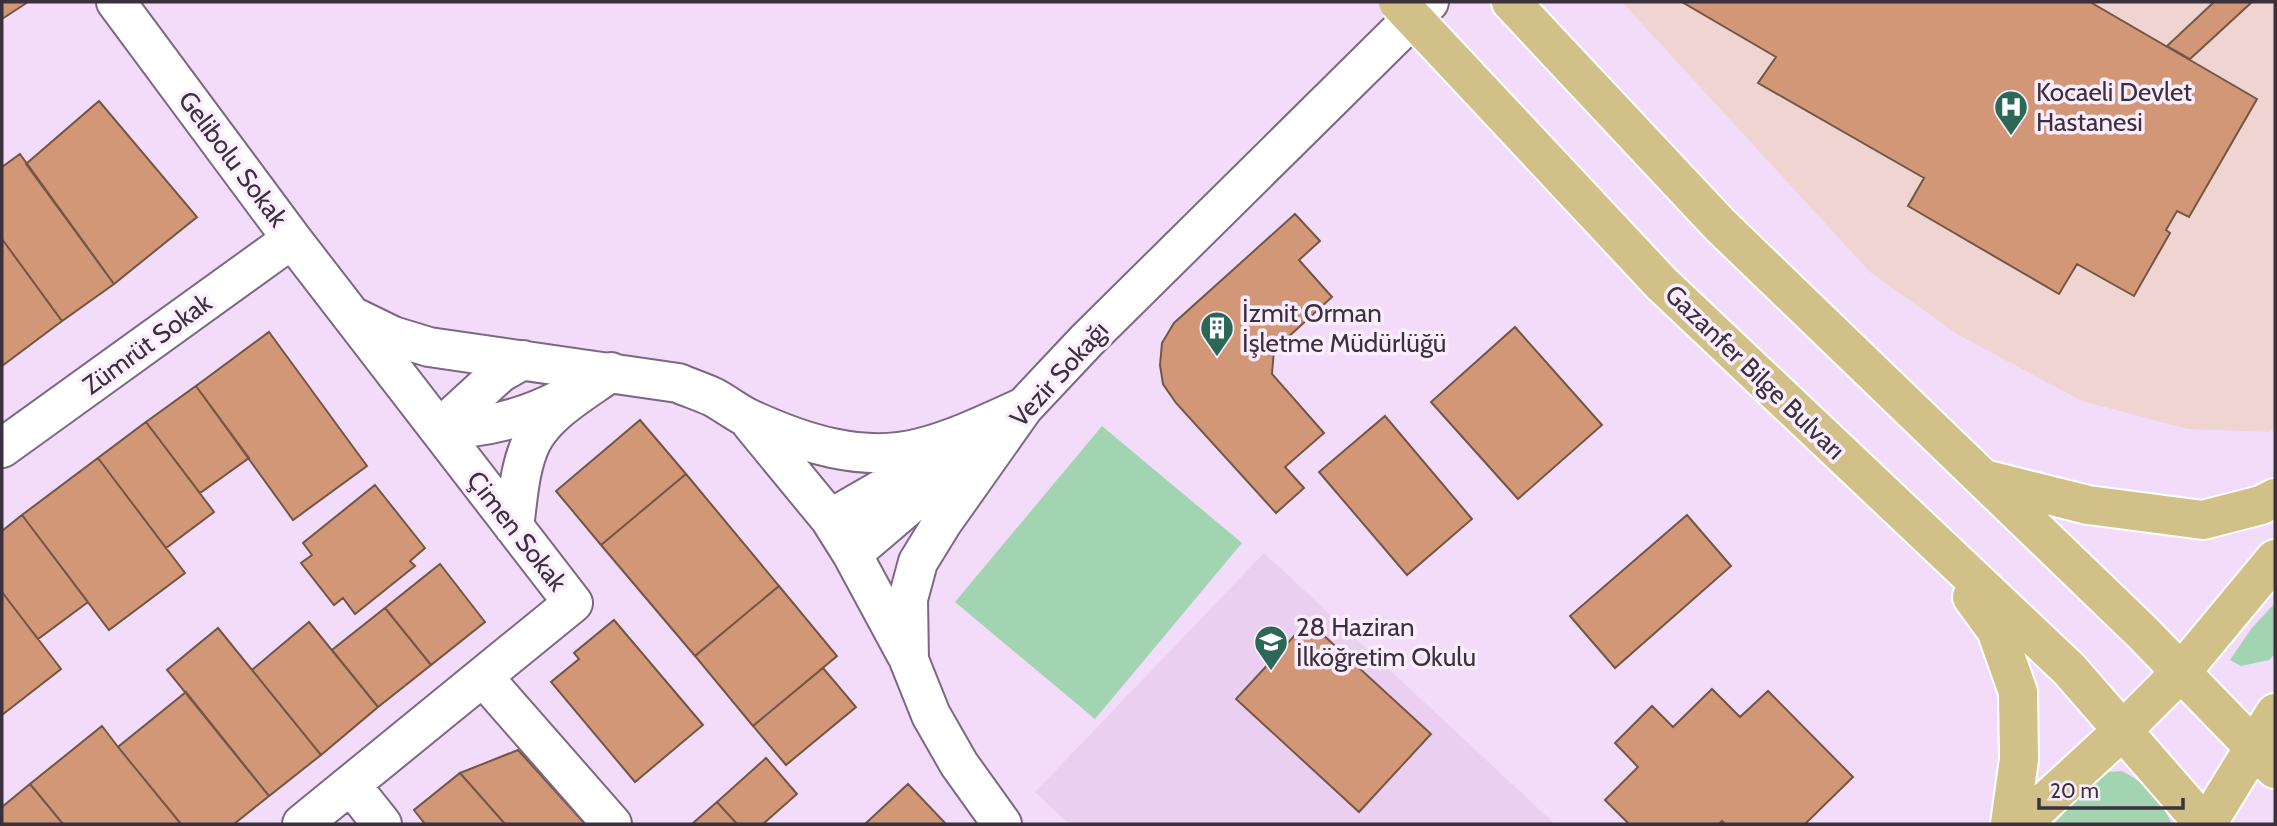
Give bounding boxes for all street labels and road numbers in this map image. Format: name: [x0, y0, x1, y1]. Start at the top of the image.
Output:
street label: Gelibolu Sokak: [172, 85, 295, 234]
street label: Gazanfer Bilge Bulvarı: [1658, 278, 1852, 466]
street label: Zümrüt Sokak: [76, 286, 218, 401]
street label: Vezir Sokağı: [1003, 314, 1115, 434]
street label: Çimen Sokak: [460, 464, 574, 598]

